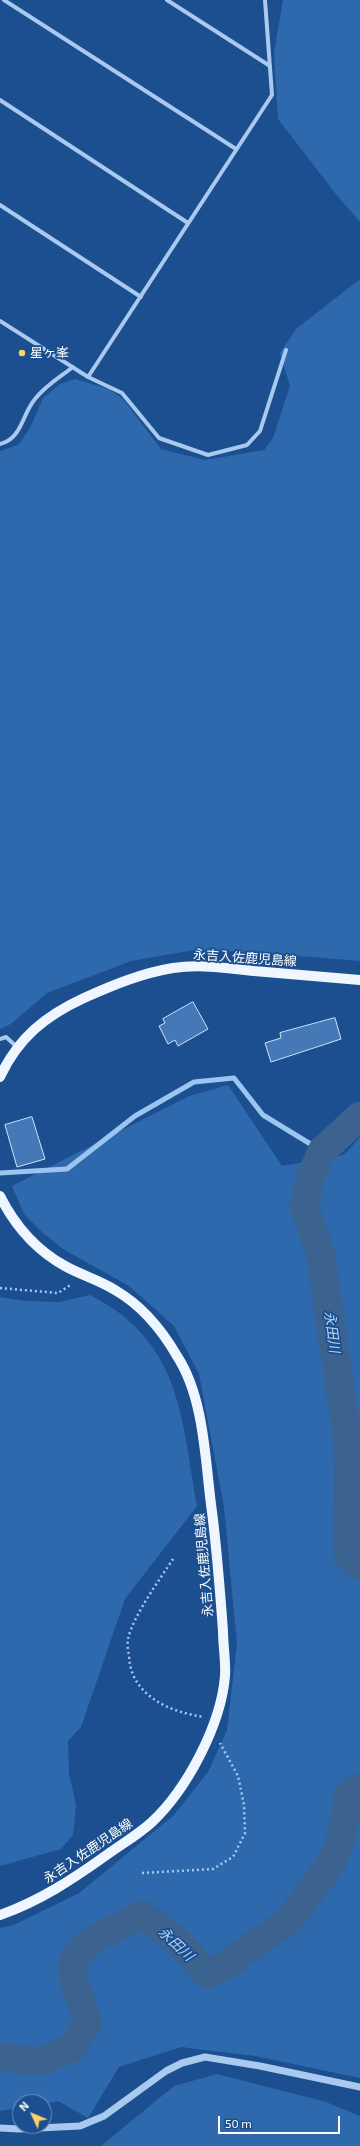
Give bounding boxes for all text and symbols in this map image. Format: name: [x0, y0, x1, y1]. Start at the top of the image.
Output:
place label: 星ヶ峯: [30, 345, 69, 361]
marker: 星ヶ峯: [17, 348, 27, 358]
street label: 永吉入佐鹿児島線: [193, 947, 297, 969]
water label: 永田川: [321, 1310, 343, 1354]
street label: 永吉入佐鹿児島線: [192, 1513, 216, 1617]
street label: 永吉入佐鹿児島線: [41, 1815, 135, 1887]
water label: 永田川: [155, 1924, 197, 1964]
north arrow: [12, 2094, 52, 2134]
text: N: [16, 2099, 31, 2113]
scale bar: [220, 2108, 342, 2134]
text: 50 m: [225, 2116, 252, 2130]

